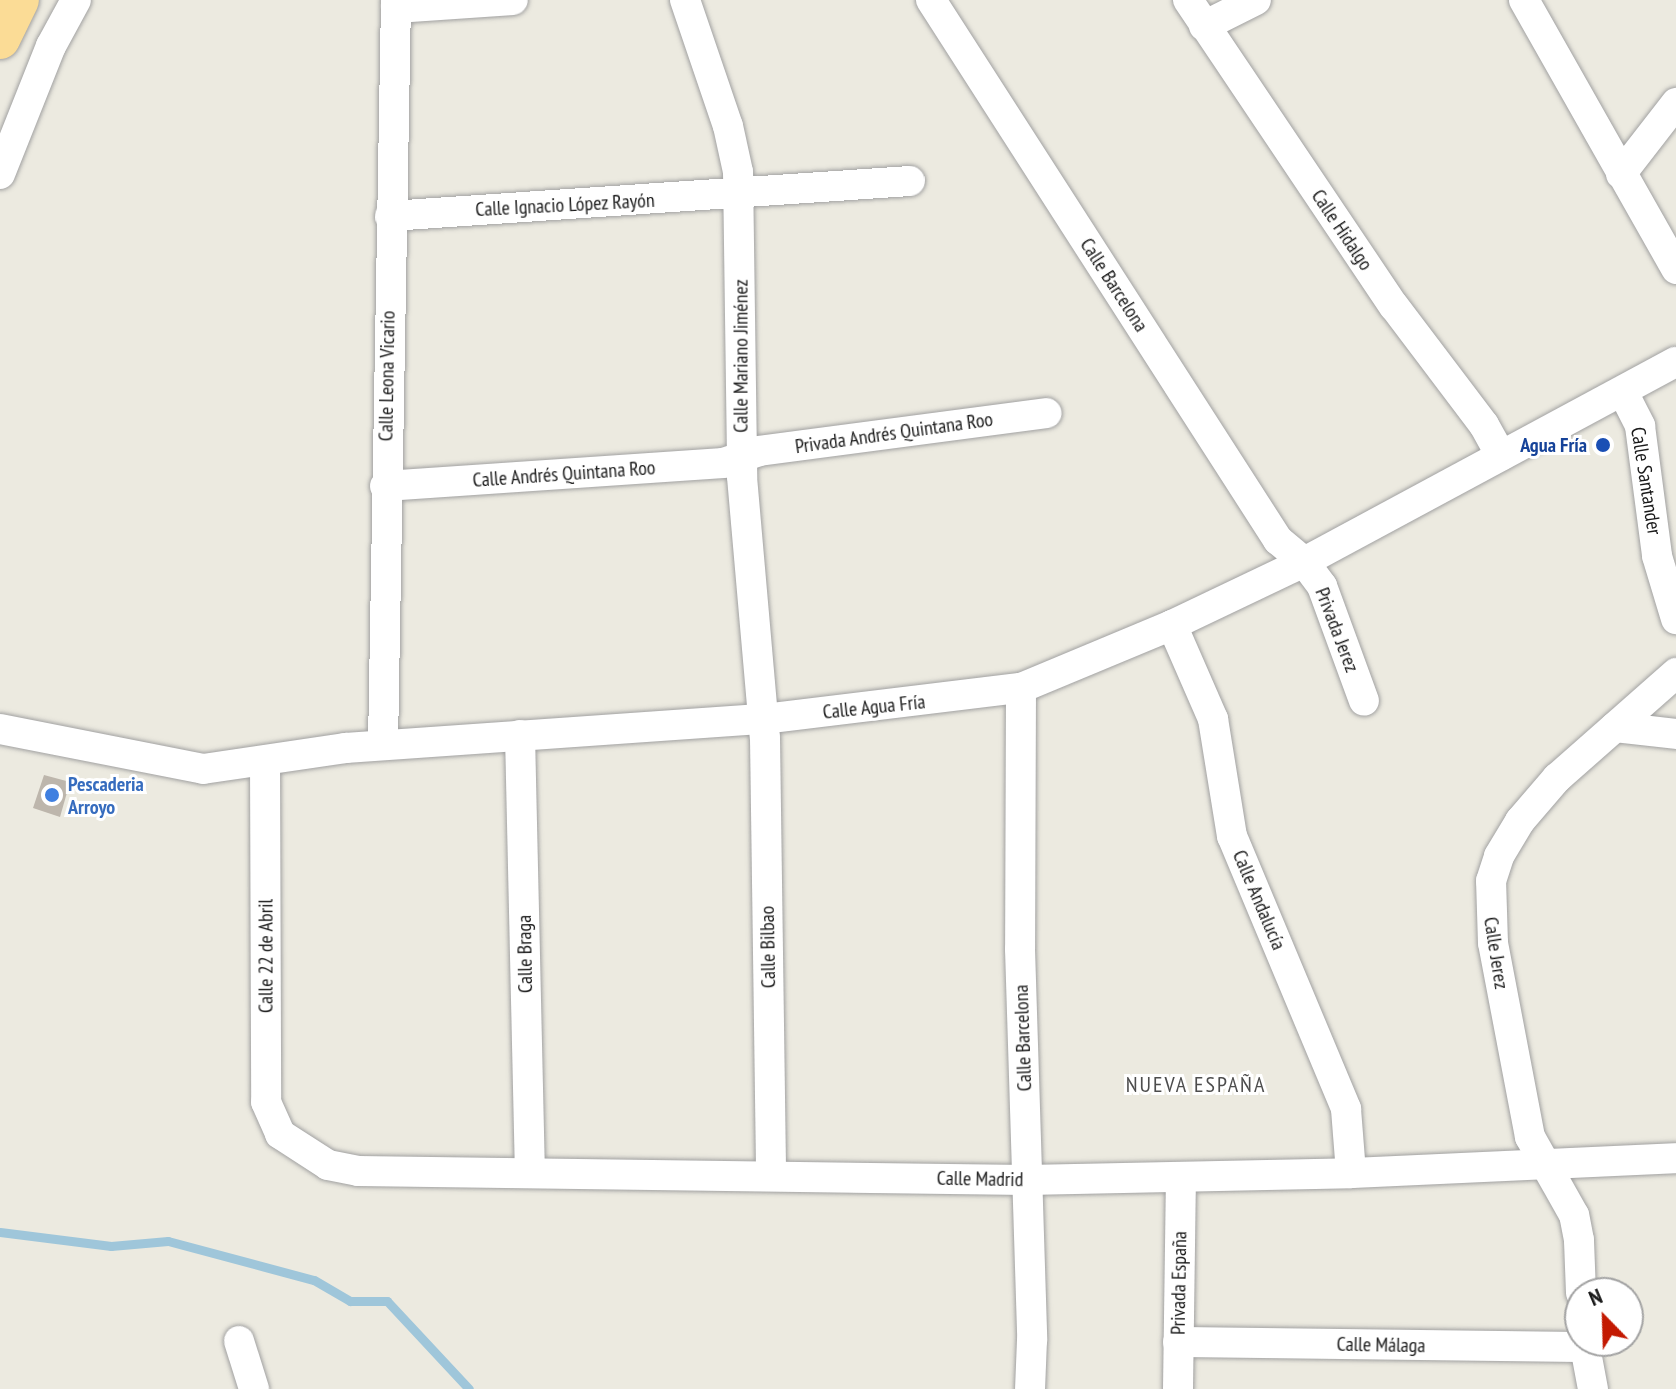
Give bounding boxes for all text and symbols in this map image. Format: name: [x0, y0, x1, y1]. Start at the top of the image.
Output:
street label: Calle Hidalgo: [1306, 185, 1378, 275]
street label: Calle Ignacio López Rayón: [475, 188, 655, 222]
street label: Calle Barcelona: [1075, 234, 1153, 336]
street label: Calle Mariano Jiménez: [729, 279, 753, 433]
street label: Calle Leona Vicario: [374, 310, 400, 442]
street label: Privada Andrés Quintana Roo: [793, 407, 995, 459]
street label: Calle Santander: [1626, 425, 1666, 537]
place label: Agua Fría: [1520, 433, 1587, 457]
marker: Agua Fría: [1594, 436, 1612, 454]
street label: Calle Andrés Quintana Roo: [472, 456, 656, 492]
street label: Privada Jerez: [1310, 584, 1364, 676]
street label: Calle Agua Fría: [821, 690, 927, 724]
place label: Pescaderia Arroyo: [68, 772, 144, 819]
marker: Pescaderia Arroyo: [43, 786, 61, 804]
street label: Calle Andalucía: [1227, 846, 1291, 954]
street label: Calle 22 de Abril: [254, 899, 278, 1013]
street label: Calle Bilbao: [755, 906, 781, 988]
street label: Calle Braga: [512, 915, 538, 993]
street label: Calle Jerez: [1478, 915, 1514, 991]
street label: Calle Barcelona: [1009, 984, 1037, 1092]
district label: NUEVA ESPAÑA: [1125, 1072, 1267, 1098]
street label: Calle Madrid: [936, 1166, 1024, 1192]
street label: Privada España: [1166, 1231, 1192, 1335]
north arrow: [1564, 1277, 1644, 1357]
text: N: [1584, 1282, 1606, 1312]
street label: Calle Málaga: [1336, 1332, 1426, 1358]

